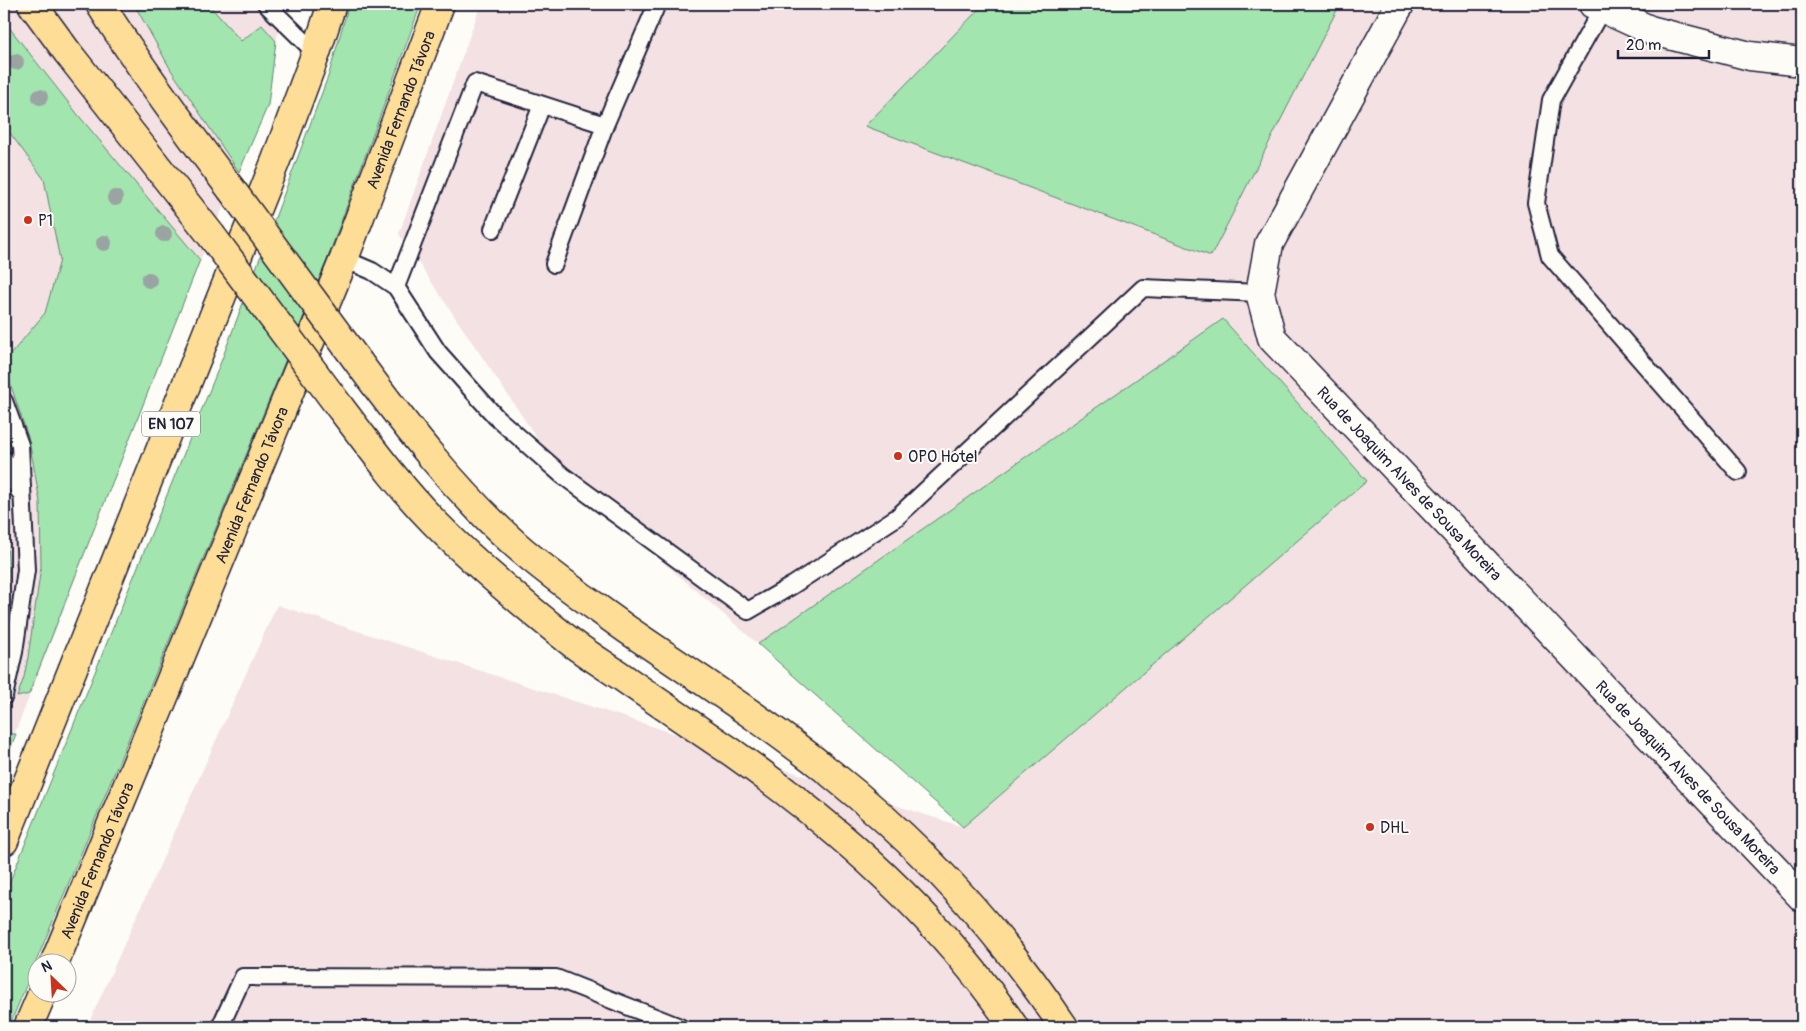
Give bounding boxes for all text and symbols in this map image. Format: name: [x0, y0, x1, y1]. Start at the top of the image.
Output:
street label: Avenida Fernando Távora: [362, 28, 440, 192]
scale bar: [1618, 28, 1710, 60]
text: 20 m: [1626, 36, 1661, 55]
place label: P1: [38, 211, 53, 231]
marker: P1: [22, 214, 34, 226]
street label: Rua de Joaquim Alves de Sousa Moreira: [1312, 383, 1506, 585]
street label: Avenida Fernando Távora: [211, 404, 293, 567]
road number: EN 107: [142, 412, 200, 436]
place label: OPO Hotel: [908, 447, 978, 467]
marker: OPO Hotel: [892, 450, 904, 462]
street label: Rua de Joaquim Alves de Sousa Moreira: [1591, 677, 1784, 879]
street label: Avenida Fernando Távora: [56, 779, 139, 942]
place label: DHL: [1380, 818, 1409, 838]
marker: DHL: [1364, 821, 1376, 833]
north arrow: [28, 954, 78, 1004]
text: N: [39, 957, 55, 976]

